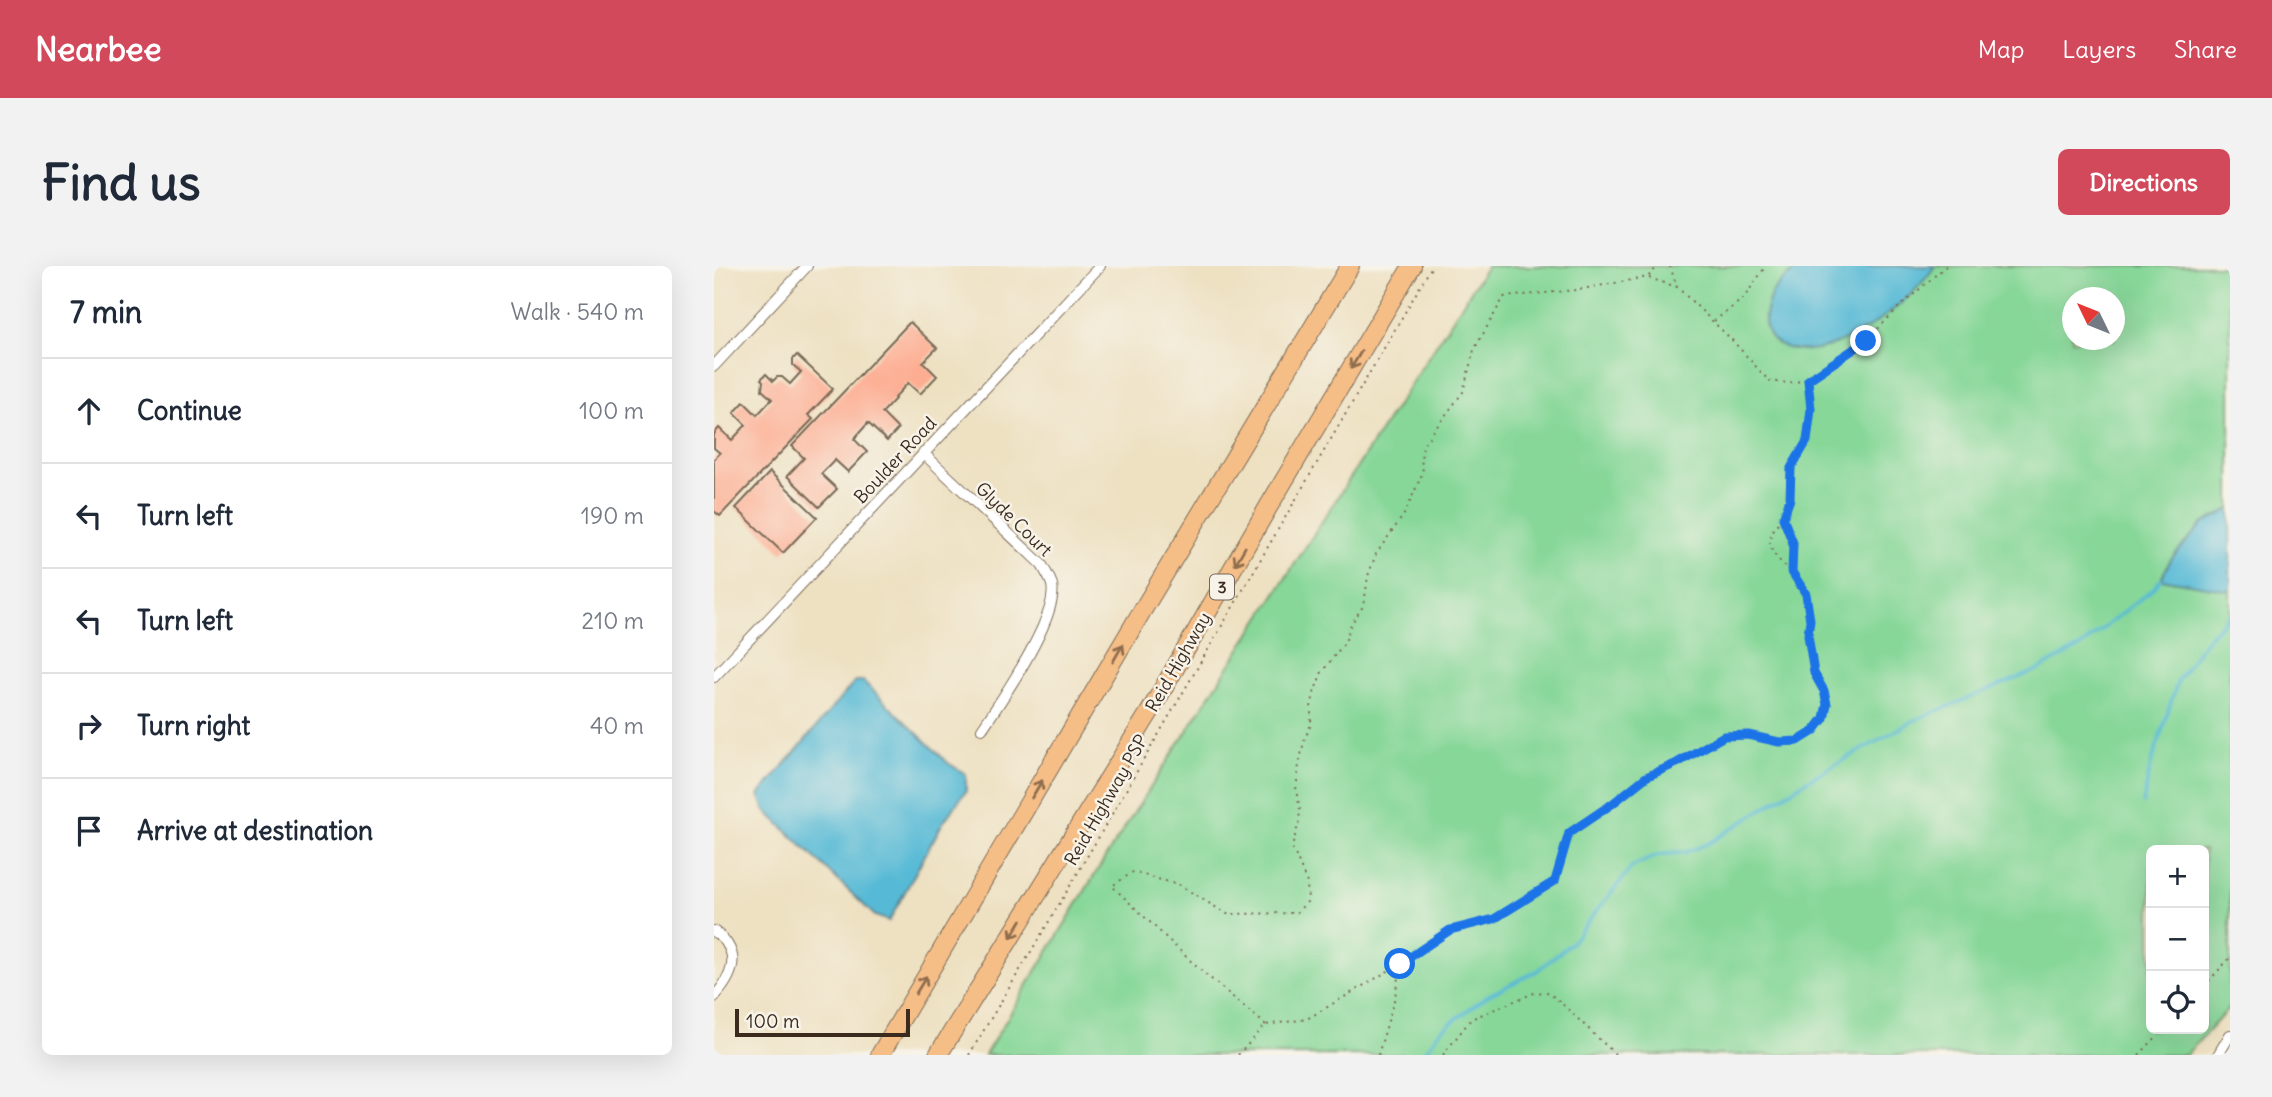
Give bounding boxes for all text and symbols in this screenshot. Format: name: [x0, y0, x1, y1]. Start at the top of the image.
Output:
text: Nearbee: [35, 28, 161, 70]
text: Map: [1978, 34, 2024, 64]
text: Layers: [2062, 34, 2136, 64]
text: Share: [2174, 34, 2237, 64]
button: Directions: [2058, 149, 2230, 215]
text: Find us: [42, 152, 200, 213]
north arrow: [2062, 287, 2125, 350]
text: 7 min: [70, 293, 142, 331]
text: Walk · 540 m: [510, 297, 644, 326]
route end: [1850, 325, 1881, 356]
one-way arrow: [1348, 350, 1362, 370]
icon: ahead: [70, 392, 108, 430]
text: Continue: [137, 394, 242, 427]
text: 100 m: [579, 396, 644, 425]
street label: Boulder Road: [849, 411, 941, 508]
street label: Glyde Court: [971, 477, 1057, 561]
icon: left: [70, 497, 108, 535]
text: Turn left: [137, 499, 233, 532]
text: 190 m: [581, 501, 644, 530]
one-way arrow: [1233, 546, 1247, 566]
road number: 3: [1210, 574, 1234, 600]
icon: left: [70, 602, 108, 640]
text: Turn left: [137, 604, 233, 637]
text: 210 m: [581, 606, 644, 635]
street label: Reid Highway: [1140, 608, 1216, 716]
one-way arrow: [1111, 643, 1125, 663]
icon: right: [70, 707, 108, 745]
text: Turn right: [137, 709, 250, 742]
text: 40 m: [590, 711, 644, 740]
street label: Reid Highway PSP: [1059, 730, 1153, 870]
one-way arrow: [1031, 779, 1045, 799]
icon: arrive: [70, 812, 108, 850]
text: Arrive at destination: [137, 814, 373, 847]
map controls: [2146, 845, 2209, 1034]
button: +: [2146, 845, 2209, 908]
button: −: [2146, 908, 2209, 971]
one-way arrow: [1009, 919, 1023, 939]
route start: [1384, 948, 1415, 979]
button: locate: [2146, 971, 2209, 1034]
one-way arrow: [915, 975, 929, 995]
scale bar: [735, 1006, 910, 1038]
text: 100 m: [746, 1009, 800, 1033]

